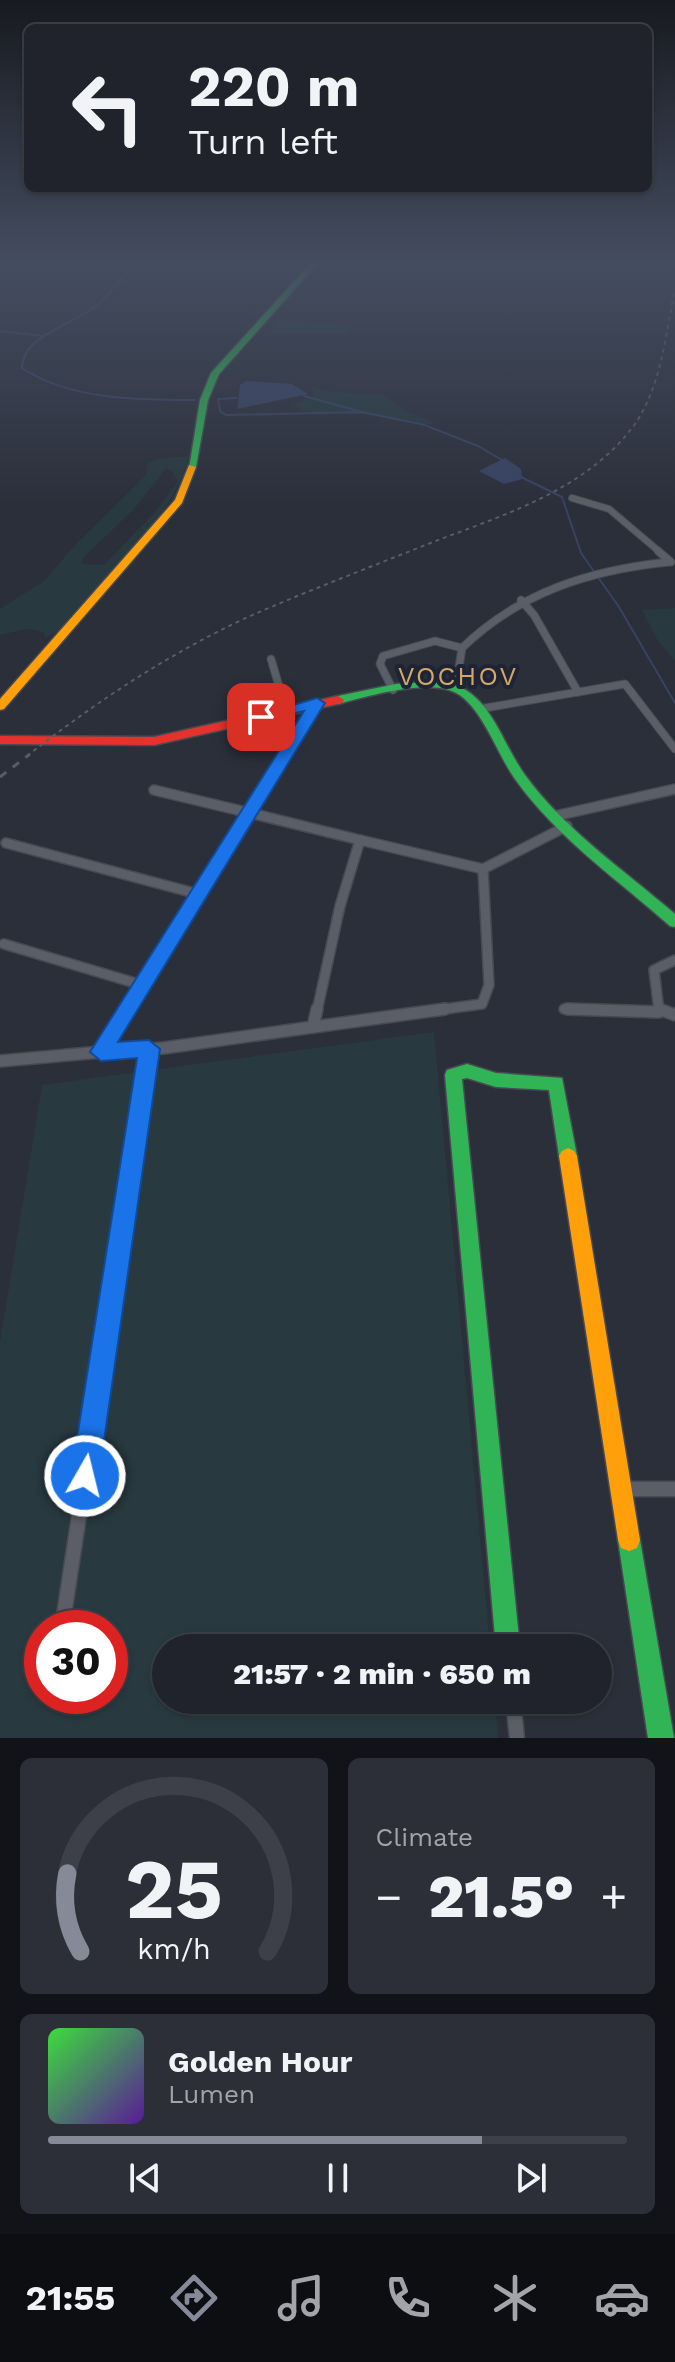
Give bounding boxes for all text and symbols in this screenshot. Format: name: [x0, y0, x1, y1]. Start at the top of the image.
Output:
text: 220 m: [188, 54, 360, 120]
icon: left: [56, 56, 160, 160]
text: Turn left: [188, 121, 338, 163]
district label: VOCHOV: [398, 661, 518, 691]
pin: [227, 683, 295, 751]
icon: arrive: [239, 695, 283, 739]
position arrow: [43, 1434, 127, 1518]
speed limit sign: 30: [24, 1610, 128, 1714]
text: 21:57 · 2 min · 650 m: [233, 1656, 531, 1691]
text: Climate: [376, 1822, 473, 1852]
text: 25: [125, 1841, 223, 1938]
text: 21.5°: [428, 1861, 574, 1932]
text: −: [376, 1871, 402, 1923]
text: +: [600, 1871, 627, 1923]
text: km/h: [137, 1932, 211, 1966]
text: Golden Hour: [168, 2044, 352, 2079]
text: Lumen: [168, 2079, 255, 2109]
icon: previous: [123, 2156, 167, 2200]
icon: pause: [316, 2156, 360, 2200]
icon: next: [509, 2156, 553, 2200]
icon: directions: [166, 2270, 222, 2326]
icon: music: [273, 2270, 329, 2326]
icon: phone: [380, 2270, 436, 2326]
icon: climate: [487, 2270, 543, 2326]
icon: car: [594, 2270, 650, 2326]
text: 21:55: [25, 2277, 115, 2319]

